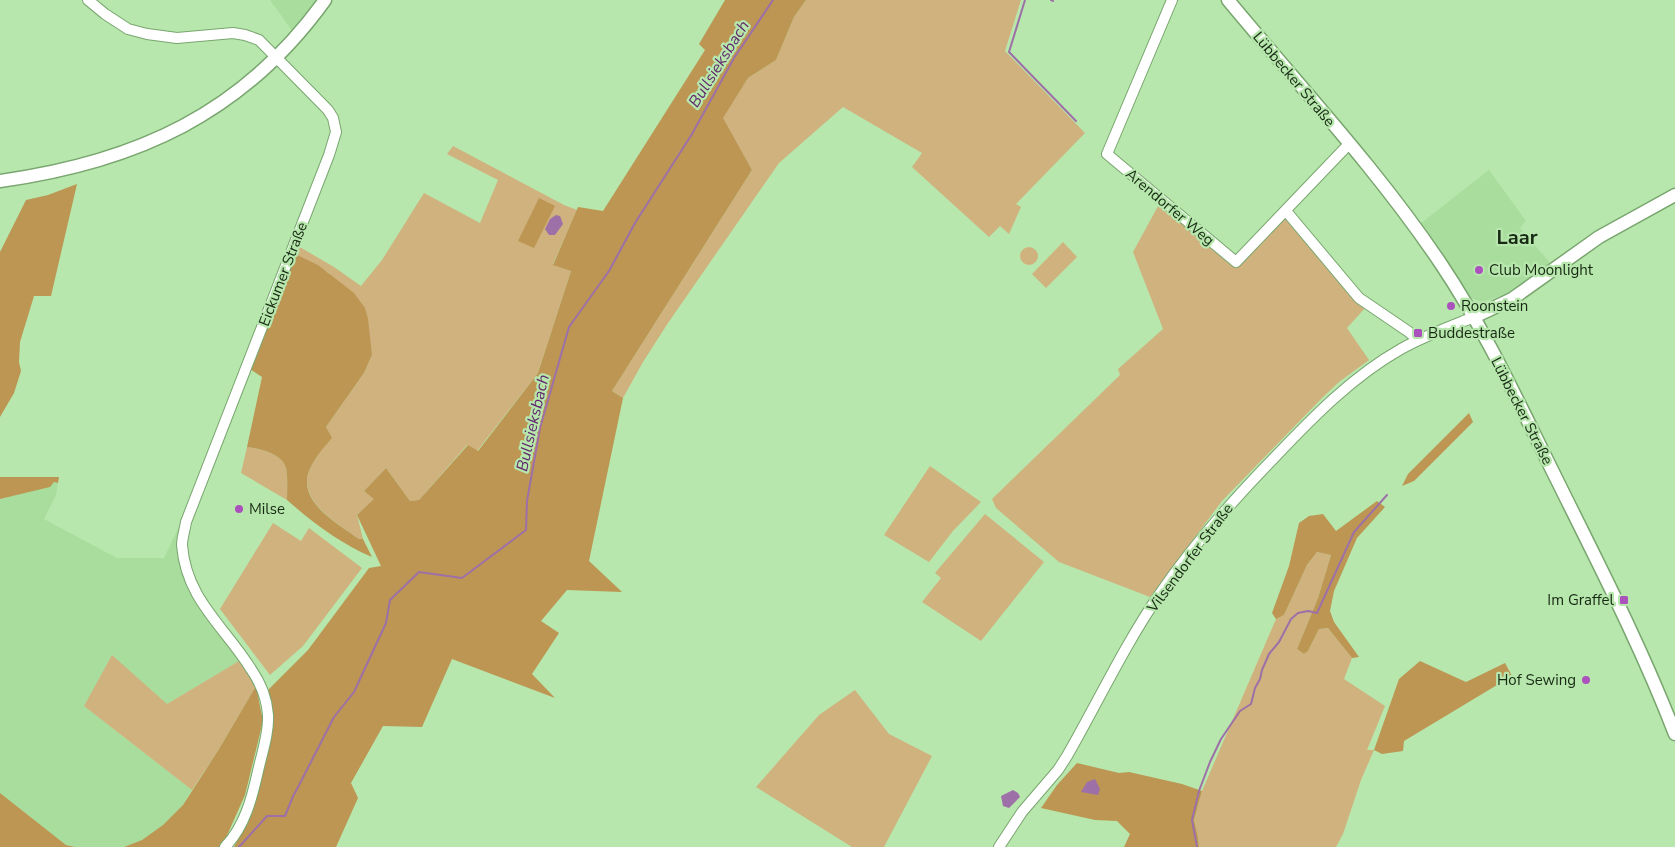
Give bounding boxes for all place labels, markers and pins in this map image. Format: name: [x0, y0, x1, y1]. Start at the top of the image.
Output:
place label: Club Moonlight: [1489, 260, 1594, 280]
marker: Club Moonlight: [1473, 264, 1485, 276]
place label: Roonstein: [1461, 296, 1528, 316]
marker: Roonstein: [1445, 300, 1457, 312]
place label: Buddestraße: [1428, 323, 1515, 343]
marker: Buddestraße: [1412, 327, 1424, 339]
place label: Milse: [249, 499, 285, 519]
marker: Milse: [233, 503, 245, 515]
place label: Im Graffel: [1547, 590, 1615, 610]
marker: Im Graffel: [1618, 594, 1630, 606]
place label: Hof Sewing: [1497, 670, 1576, 690]
marker: Hof Sewing: [1580, 674, 1592, 686]

